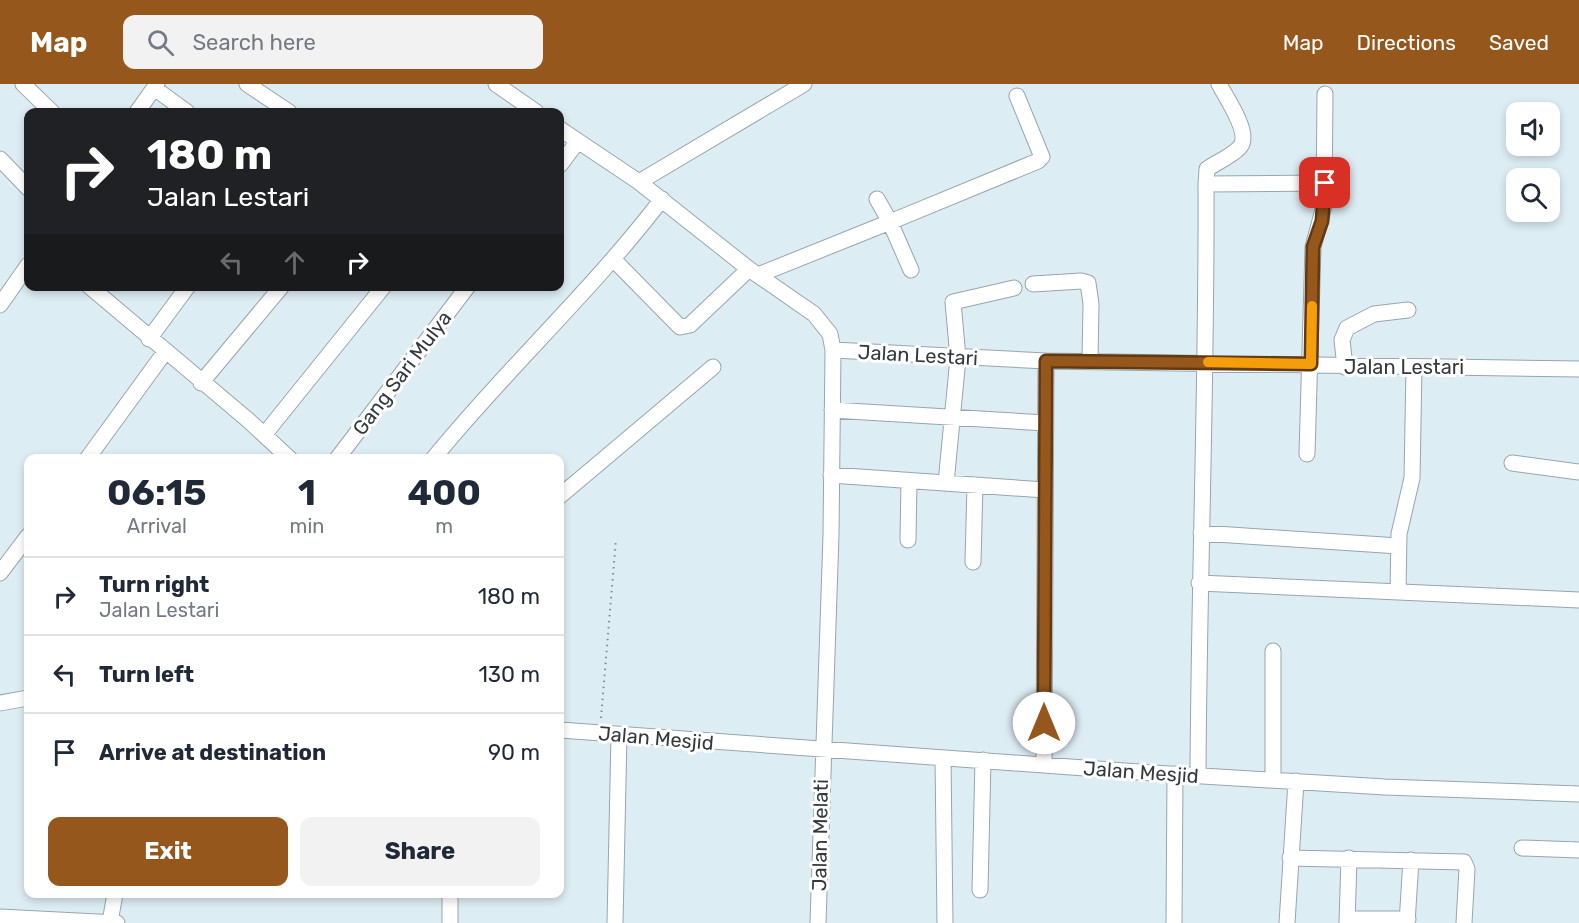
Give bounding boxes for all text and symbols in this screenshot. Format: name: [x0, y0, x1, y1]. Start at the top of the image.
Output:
search box: [123, 15, 543, 69]
text: Map: [30, 26, 87, 59]
icon: search: [144, 26, 177, 59]
text: Search here: [192, 29, 316, 56]
text: Map: [1283, 30, 1324, 55]
text: Directions: [1357, 30, 1456, 55]
text: Saved: [1489, 30, 1549, 55]
map controls: [1506, 102, 1560, 222]
button: sound: [1506, 102, 1560, 156]
text: 180 m: [147, 130, 272, 180]
icon: right: [48, 132, 126, 210]
pin: [1299, 157, 1350, 208]
icon: arrive: [1308, 166, 1341, 199]
button: search: [1506, 168, 1560, 222]
text: Jalan Lestari: [147, 181, 309, 213]
icon: left: [215, 246, 248, 279]
icon: ahead: [278, 246, 311, 279]
icon: right: [341, 246, 374, 279]
street label: Gang Sari Mulya: [348, 306, 456, 440]
street label: Jalan Lestari: [857, 340, 979, 370]
street label: Jalan Lestari: [1344, 355, 1464, 379]
text: 06:15: [107, 471, 207, 514]
text: 1: [298, 471, 316, 514]
text: 400: [407, 471, 481, 514]
text: Arrival: [127, 514, 187, 538]
text: min: [290, 514, 324, 538]
text: m: [435, 514, 453, 538]
text: Turn right: [99, 571, 209, 598]
icon: right: [48, 580, 81, 613]
text: 180 m: [478, 583, 540, 610]
text: Jalan Lestari: [99, 598, 219, 622]
icon: left: [48, 658, 81, 691]
text: Turn left: [99, 661, 194, 688]
text: 130 m: [478, 661, 540, 688]
position arrow: [1012, 691, 1076, 755]
street label: Jalan Mesjid: [597, 721, 715, 755]
icon: arrive: [48, 736, 81, 769]
text: Arrive at destination: [99, 739, 326, 766]
text: 90 m: [488, 739, 540, 766]
street label: Jalan Mesjid: [1082, 756, 1200, 788]
street label: Jalan Melati: [807, 779, 833, 891]
button: Exit: [48, 817, 288, 886]
button: Share: [300, 817, 540, 886]

